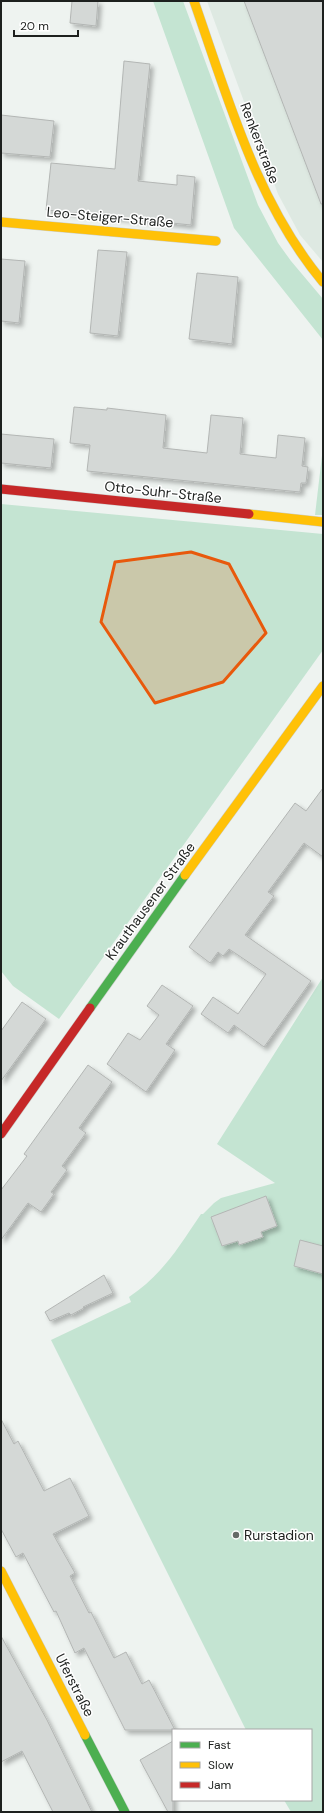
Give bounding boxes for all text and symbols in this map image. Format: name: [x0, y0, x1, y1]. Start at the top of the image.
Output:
scale bar: [14, 12, 78, 38]
text: 20 m: [20, 18, 49, 34]
street label: Renkerstraße: [236, 100, 284, 186]
street label: Leo-Steiger-Straße: [46, 202, 174, 232]
street label: Otto-Suhr-Straße: [103, 477, 223, 507]
street label: Krauthausener Straße: [101, 838, 199, 964]
place label: Rurstadion: [244, 1526, 314, 1544]
marker: Rurstadion: [231, 1530, 241, 1540]
street label: Uferstraße: [51, 1650, 99, 1720]
legend: [172, 1729, 312, 1801]
text: Fast: [208, 1737, 231, 1753]
text: Slow: [208, 1757, 234, 1773]
text: Jam: [208, 1777, 231, 1793]

